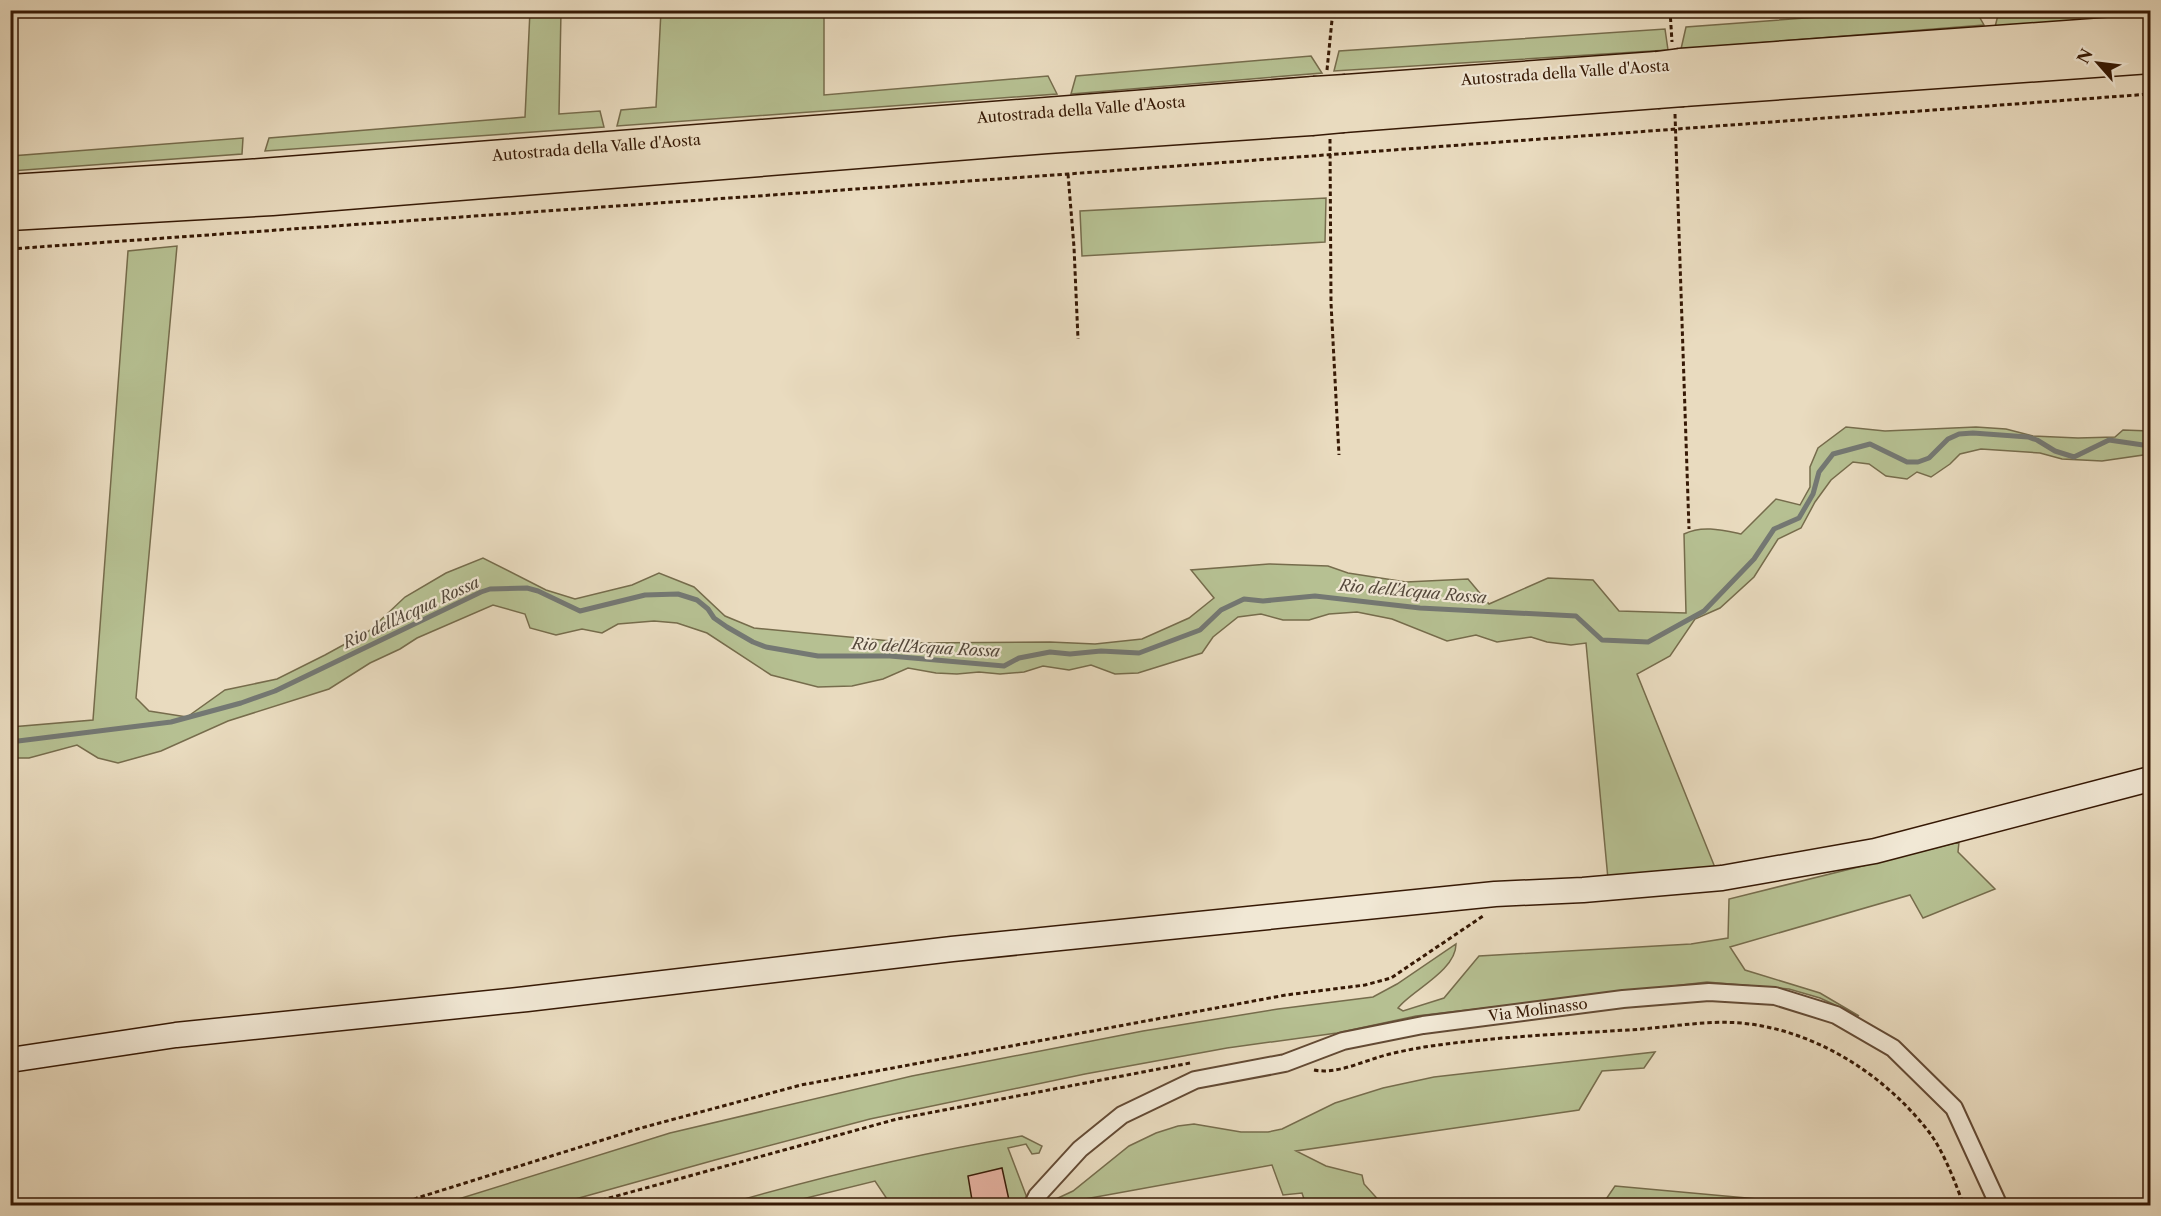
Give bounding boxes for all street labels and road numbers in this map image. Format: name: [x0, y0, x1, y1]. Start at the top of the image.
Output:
street label: Autostrada della Valle d'Aosta: [1459, 56, 1670, 89]
street label: Autostrada della Valle d'Aosta: [975, 92, 1186, 127]
street label: Autostrada della Valle d'Aosta: [490, 130, 701, 165]
street label: Via Molinasso: [1486, 994, 1589, 1026]

